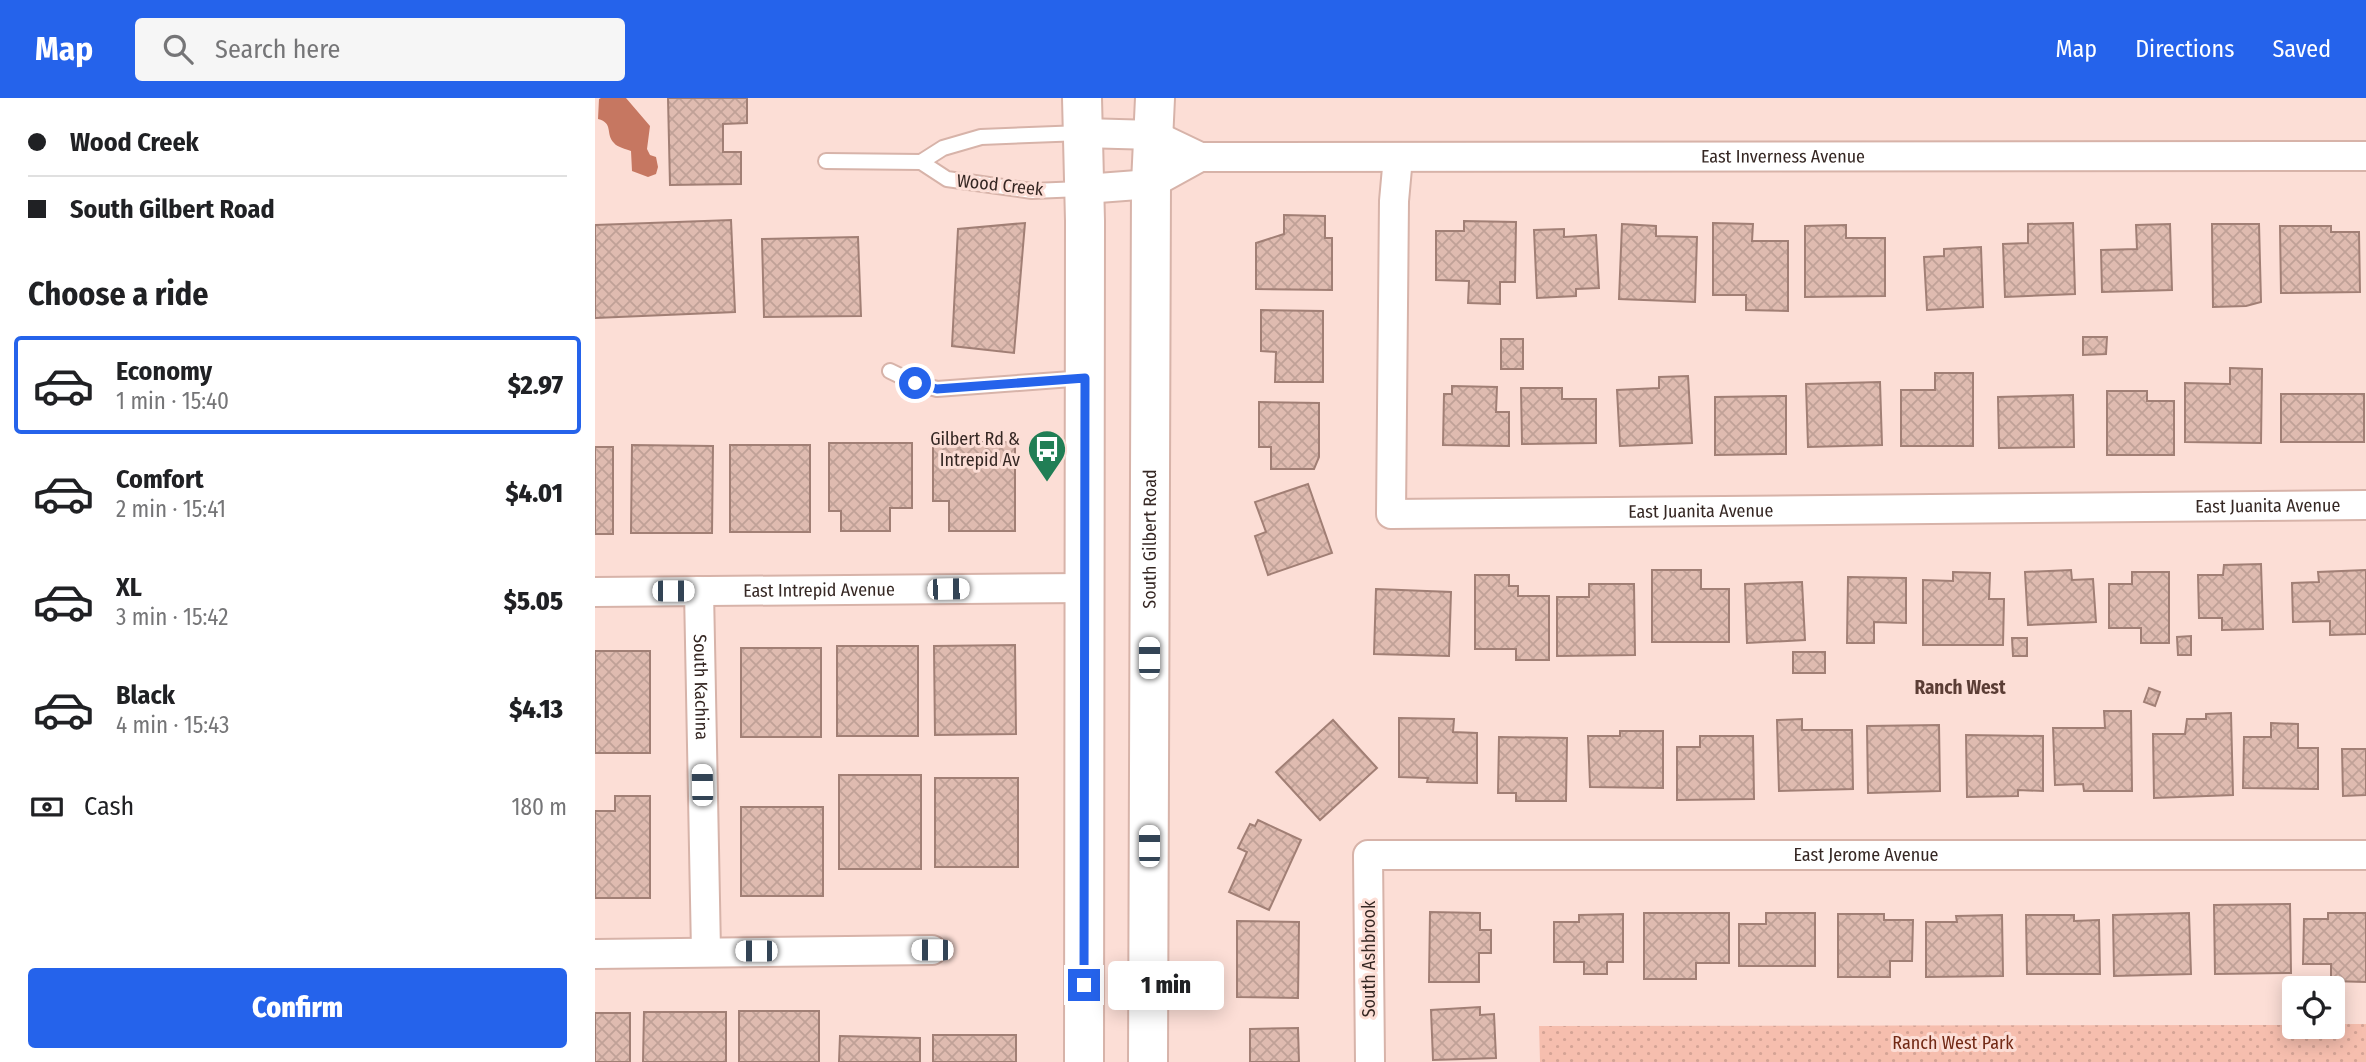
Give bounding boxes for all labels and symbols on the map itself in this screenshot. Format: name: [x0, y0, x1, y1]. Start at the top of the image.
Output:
street label: East Inverness Avenue: [1701, 145, 1865, 168]
street label: Wood Creek: [956, 170, 1045, 201]
route start: [899, 367, 931, 399]
place label: Gilbert Rd & Intrepid Av: [930, 428, 1020, 471]
bus stop icon: Gilbert Rd & Intrepid Av: [1026, 428, 1068, 483]
street label: South Gilbert Road: [1139, 469, 1161, 609]
street label: East Juanita Avenue: [2195, 494, 2340, 518]
street label: East Juanita Avenue: [1628, 499, 1773, 523]
car: [927, 578, 970, 600]
street label: East Intrepid Avenue: [743, 579, 895, 602]
car: [653, 581, 695, 602]
street label: South Kachina: [689, 634, 713, 740]
car: [1139, 637, 1160, 679]
district label: Ranch West: [1914, 676, 2006, 699]
car: [692, 764, 713, 806]
car: [1139, 825, 1160, 867]
street label: East Jerome Avenue: [1794, 844, 1939, 866]
street label: South Ashbrook: [1358, 900, 1380, 1017]
car: [912, 940, 954, 961]
car: [736, 941, 778, 962]
callout: 1 min: [1109, 960, 1224, 1010]
route end: [1068, 969, 1100, 1001]
park label: Ranch West Park: [1892, 1032, 2014, 1054]

